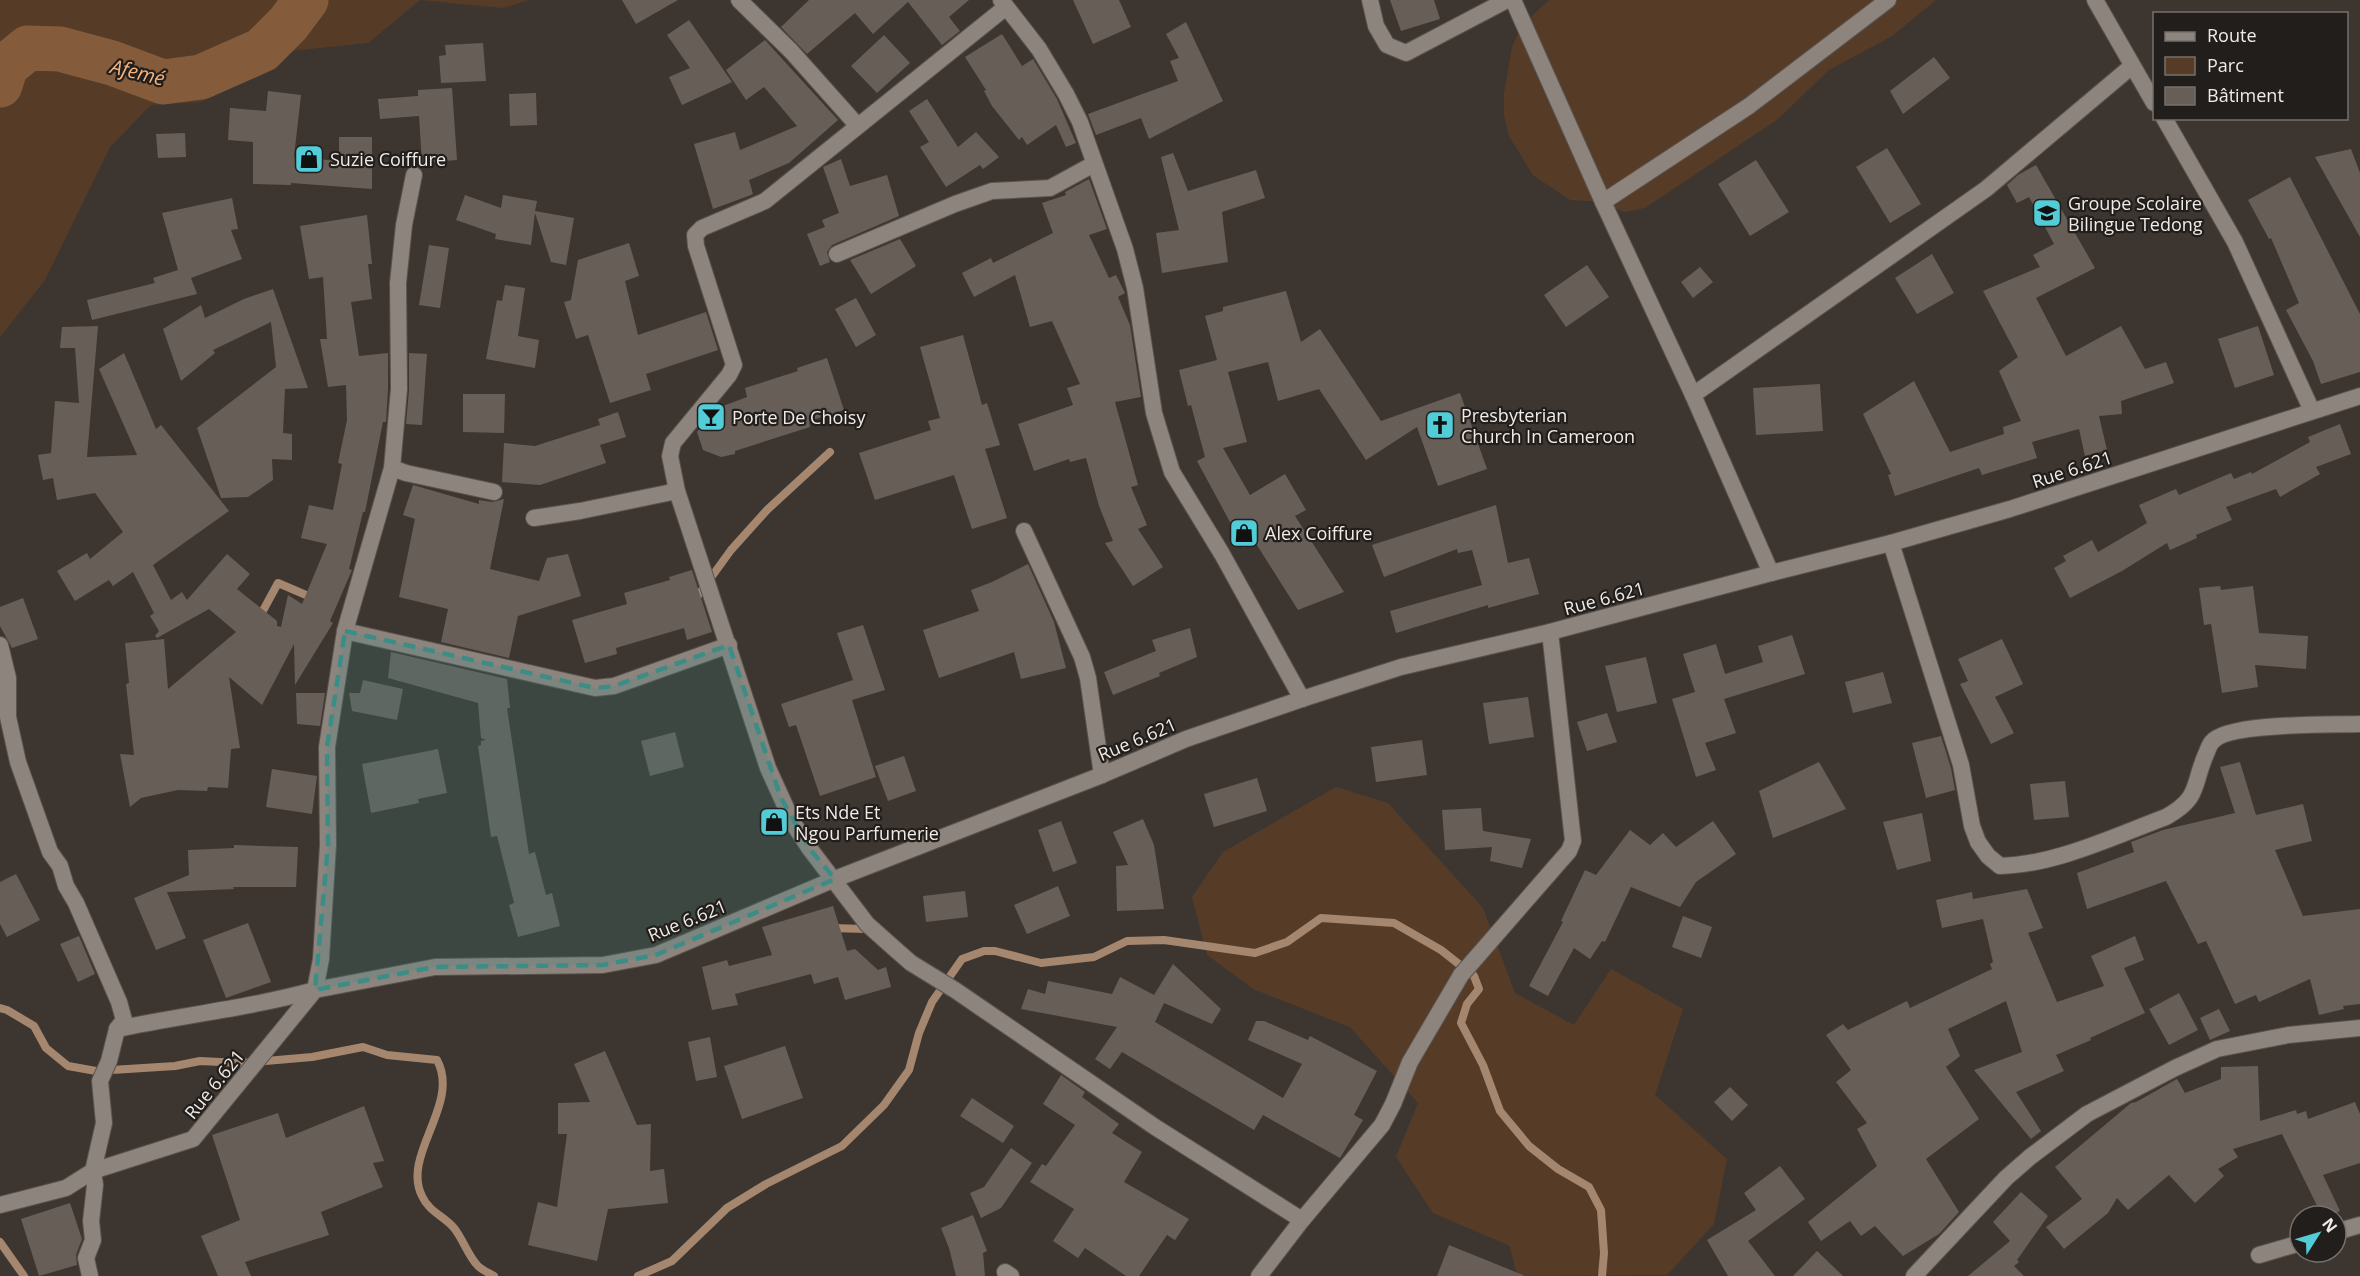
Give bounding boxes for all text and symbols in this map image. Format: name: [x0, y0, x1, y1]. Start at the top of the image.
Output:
legend: [2153, 12, 2348, 120]
text: Route: [2207, 23, 2257, 47]
water label: Afemé: [106, 52, 168, 92]
text: Parc: [2207, 53, 2244, 77]
text: Bâtiment: [2207, 83, 2284, 107]
shop icon: Suzie Coiffure: [293, 143, 325, 175]
place label: Suzie Coiffure: [330, 147, 446, 171]
place label: Groupe Scolaire Bilingue Tedong: [2068, 191, 2203, 236]
school or university icon: Groupe Scolaire Bilingue Tedong: [2031, 197, 2063, 229]
bar icon: Porte De Choisy: [695, 401, 727, 433]
place label: Presbyterian Church In Cameroon: [1461, 403, 1635, 448]
place label: Porte De Choisy: [732, 405, 866, 429]
church icon: Presbyterian Church In Cameroon: [1424, 409, 1456, 441]
street label: Rue 6.621: [2029, 445, 2115, 493]
shop icon: Alex Coiffure: [1228, 517, 1260, 549]
place label: Alex Coiffure: [1265, 521, 1372, 545]
street label: Rue 6.621: [1561, 576, 1647, 620]
street label: Rue 6.621: [1094, 712, 1180, 766]
place label: Ets Nde Et Ngou Parfumerie: [795, 800, 939, 845]
shop icon: Ets Nde Et Ngou Parfumerie: [758, 806, 790, 838]
street label: Rue 6.621: [644, 893, 730, 947]
street label: Rue 6.621: [179, 1044, 249, 1124]
north arrow: [2288, 1204, 2348, 1264]
text: N: [2317, 1213, 2343, 1237]

